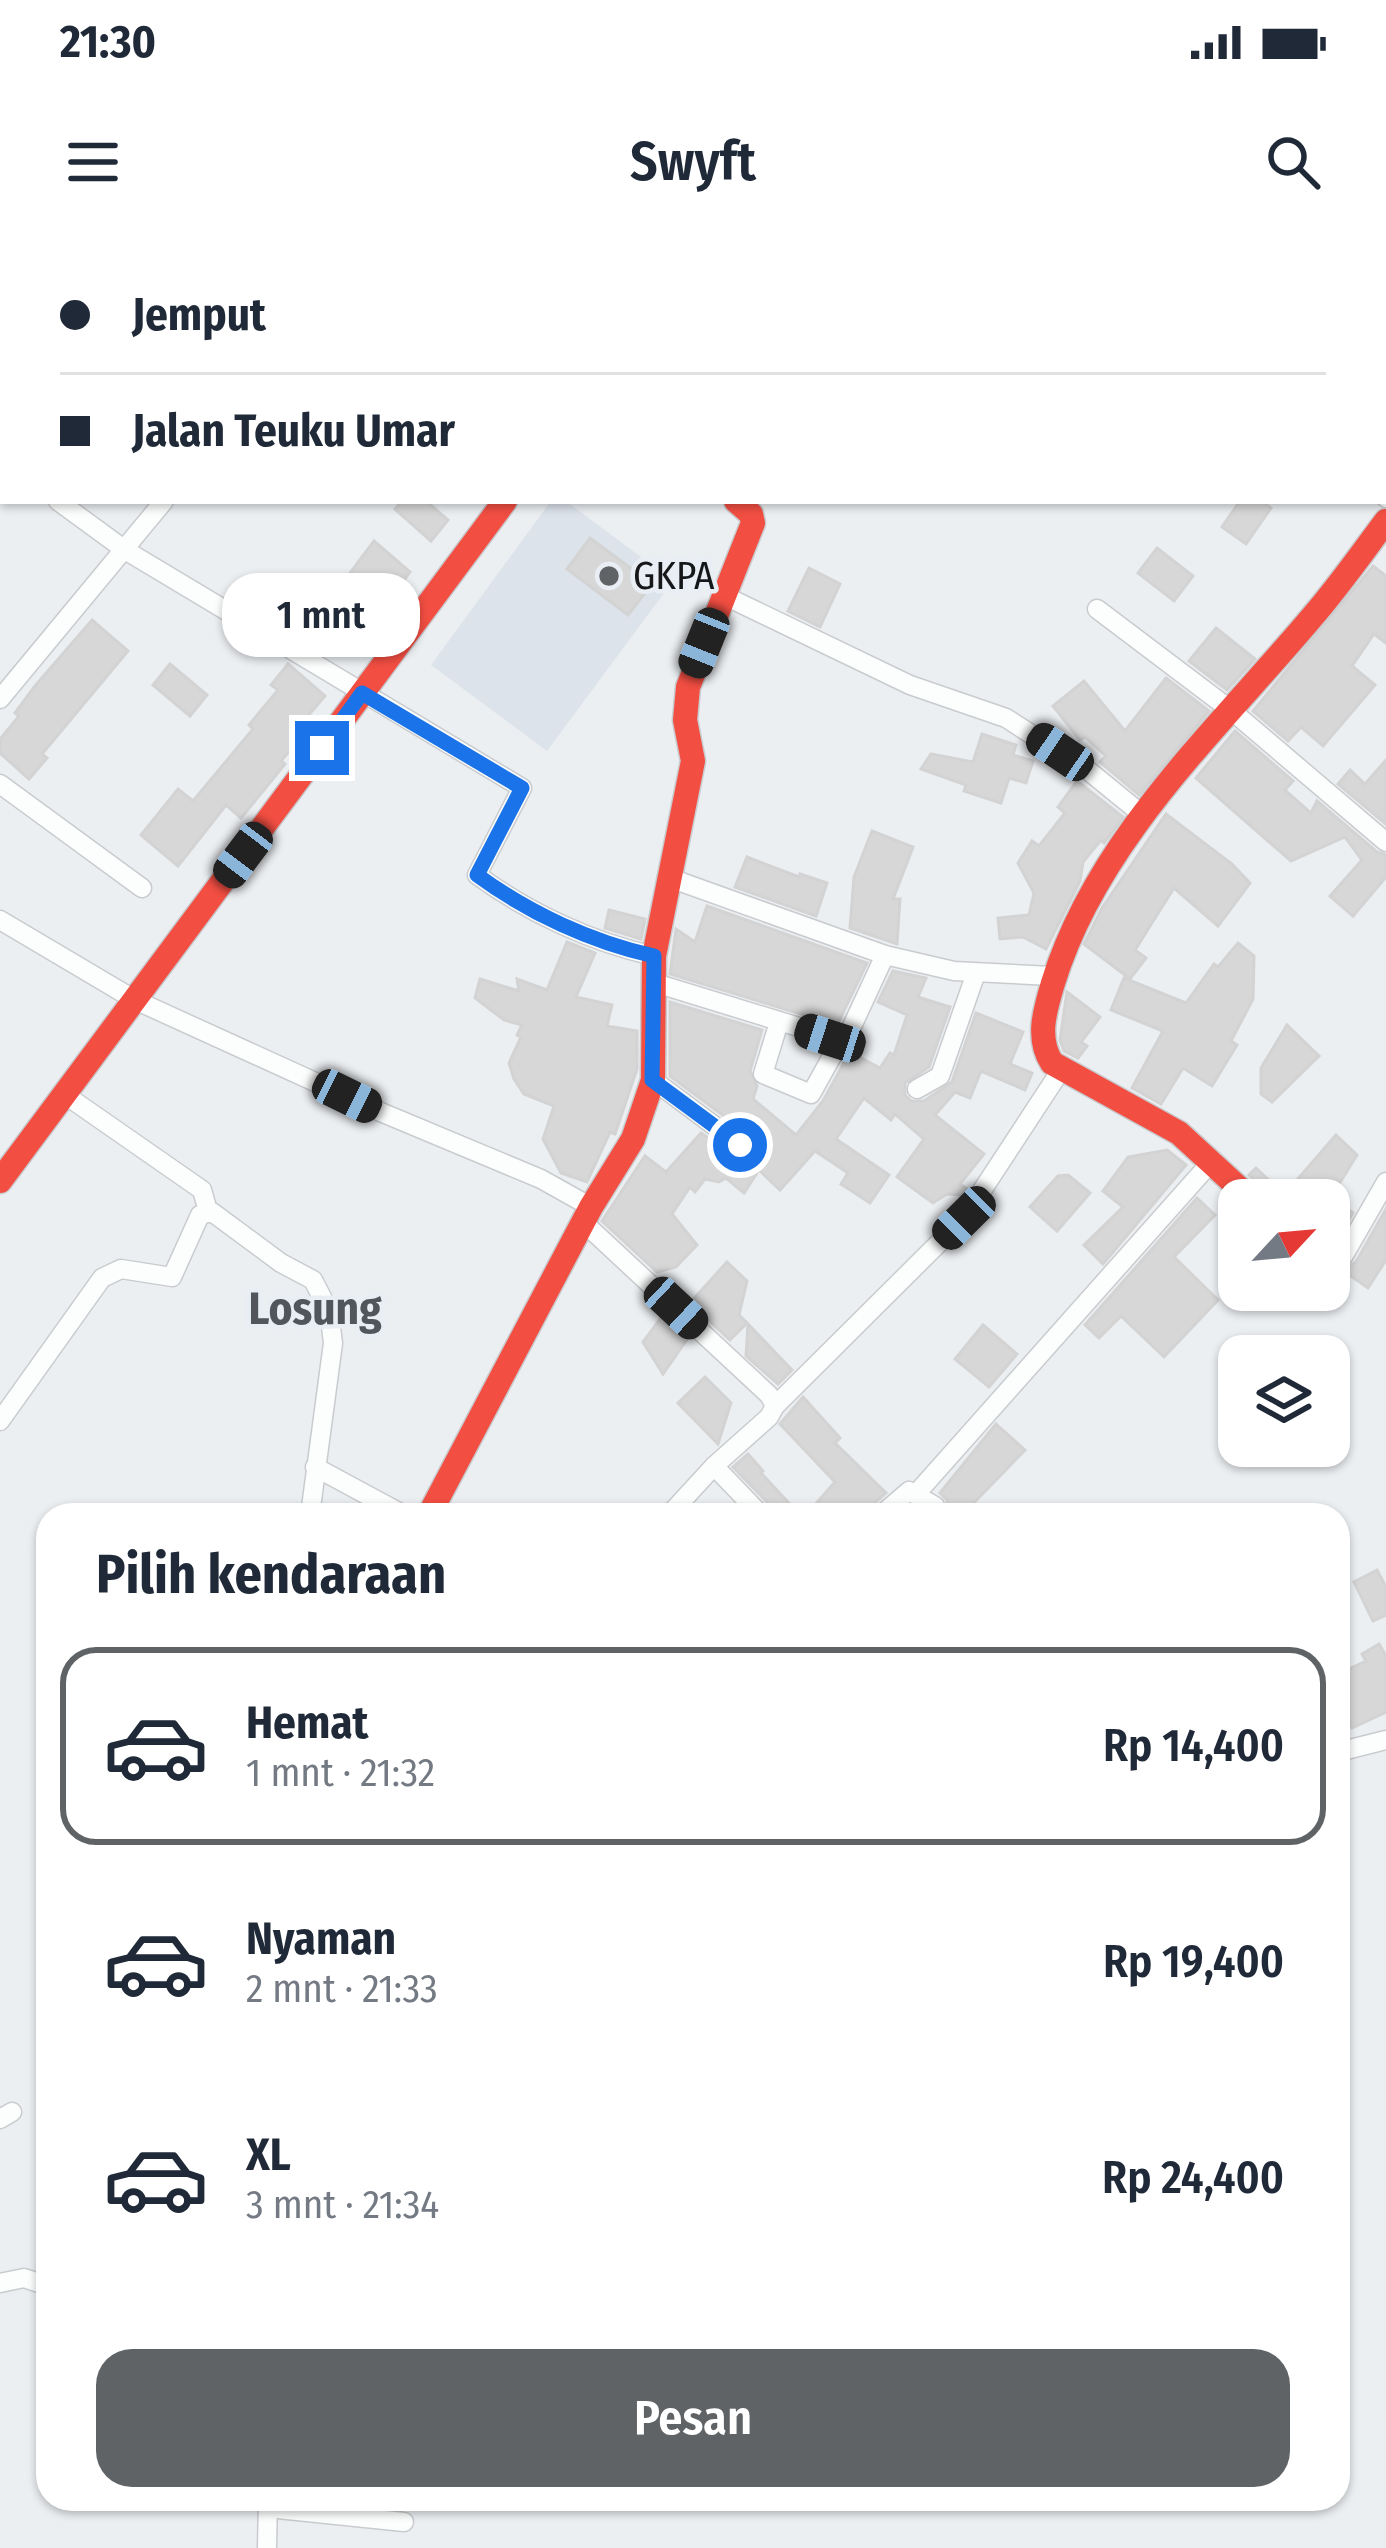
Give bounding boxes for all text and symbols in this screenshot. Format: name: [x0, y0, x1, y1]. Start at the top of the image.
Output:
text: 21:30: [60, 15, 156, 69]
icon: menu: [60, 129, 126, 195]
icon: search: [1260, 129, 1326, 195]
text: Swyft: [630, 130, 756, 194]
text: Jemput: [132, 288, 266, 342]
text: Jalan Teuku Umar: [132, 404, 455, 458]
place label: GKPA: [633, 553, 715, 599]
marker: GKPA: [596, 563, 622, 589]
callout: 1 mnt: [223, 574, 421, 658]
text: 1 mnt: [277, 592, 365, 638]
car: [674, 603, 734, 683]
car: [1020, 717, 1100, 787]
route end: [295, 721, 349, 775]
car: [207, 815, 279, 895]
car: [790, 1010, 870, 1066]
car: [307, 1064, 387, 1128]
route start: [713, 1118, 767, 1172]
north arrow: [1218, 1179, 1350, 1311]
map controls: [1218, 1179, 1350, 1467]
car: [926, 1180, 1002, 1256]
car: [637, 1270, 715, 1346]
district label: Losung: [248, 1282, 382, 1336]
button: layers: [1218, 1335, 1350, 1467]
text: Pilih kendaraan: [96, 1543, 446, 1607]
icon: car: [102, 1692, 210, 1800]
text: Hemat: [246, 1696, 368, 1750]
text: Rp 14,400: [1103, 1719, 1284, 1773]
text: 1 mnt · 21:32: [246, 1750, 435, 1796]
icon: car: [102, 1908, 210, 2016]
text: Nyaman: [246, 1912, 396, 1966]
text: Rp 19,400: [1103, 1935, 1284, 1989]
text: 2 mnt · 21:33: [246, 1966, 438, 2012]
icon: car: [102, 2124, 210, 2232]
text: XL: [246, 2128, 291, 2182]
text: Rp 24,400: [1102, 2151, 1284, 2205]
text: 3 mnt · 21:34: [246, 2182, 439, 2228]
button: Pesan: [96, 2349, 1290, 2487]

